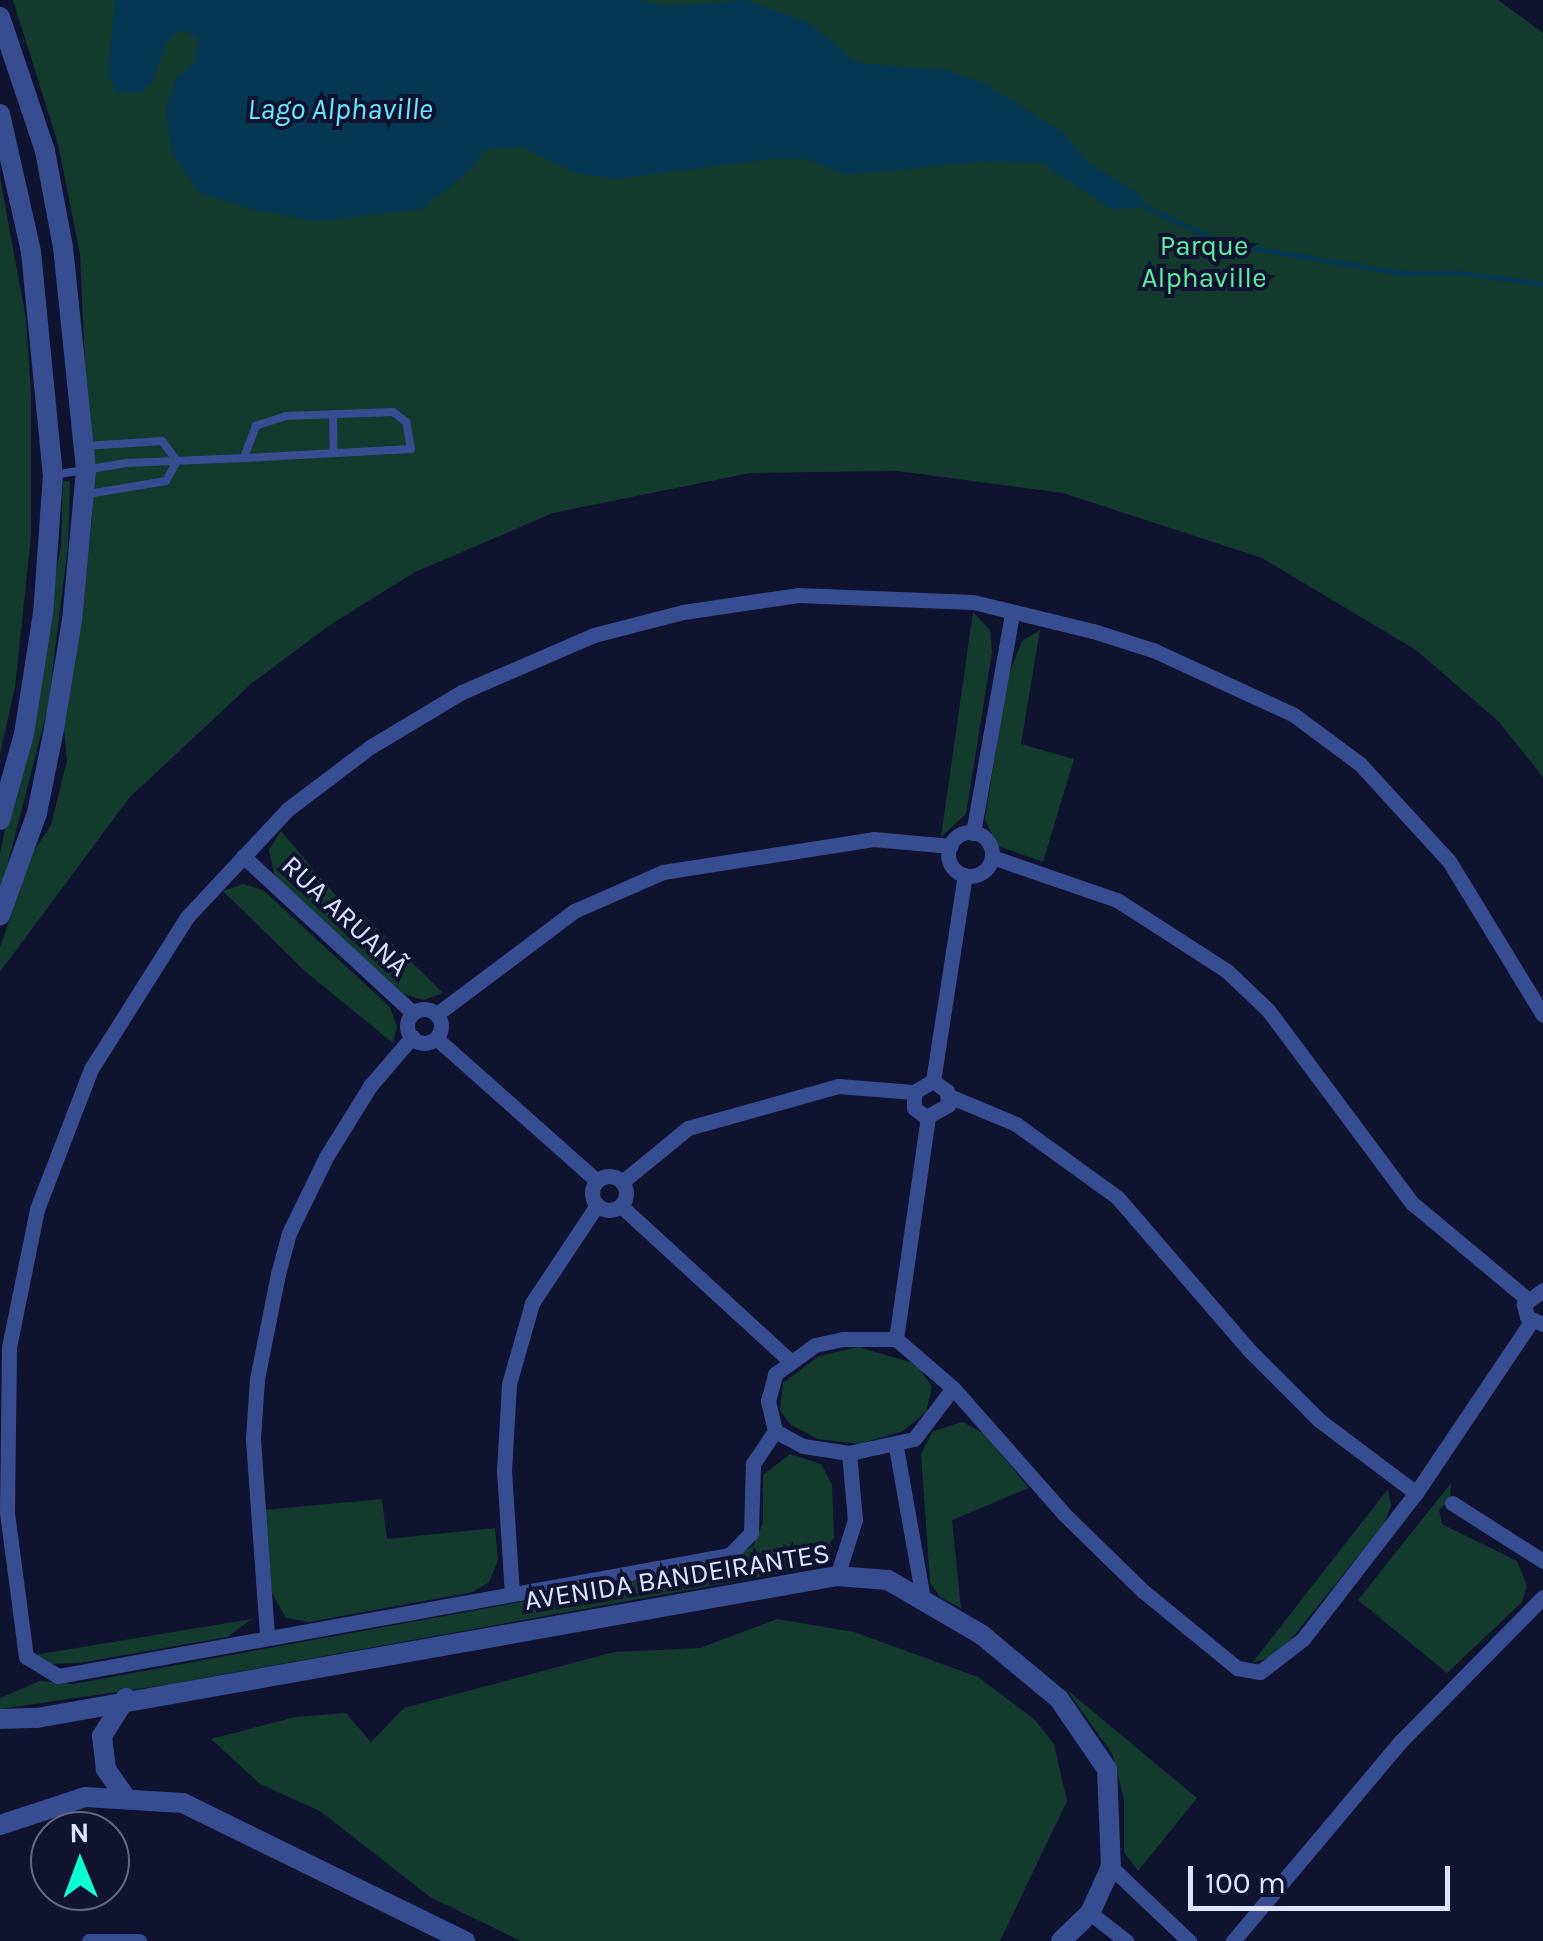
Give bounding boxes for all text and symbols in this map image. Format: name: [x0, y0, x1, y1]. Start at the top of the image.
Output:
water label: Lago Alphaville: [247, 91, 433, 127]
park label: Parque Alphaville: [1141, 229, 1267, 295]
street label: RUA ARUANÃ: [275, 849, 415, 983]
street label: AVENIDA BANDEIRANTES: [522, 1536, 832, 1618]
north arrow: [30, 1811, 130, 1911]
text: N: [69, 1816, 90, 1849]
scale bar: [1193, 1846, 1456, 1908]
text: 100 m: [1205, 1865, 1286, 1901]

